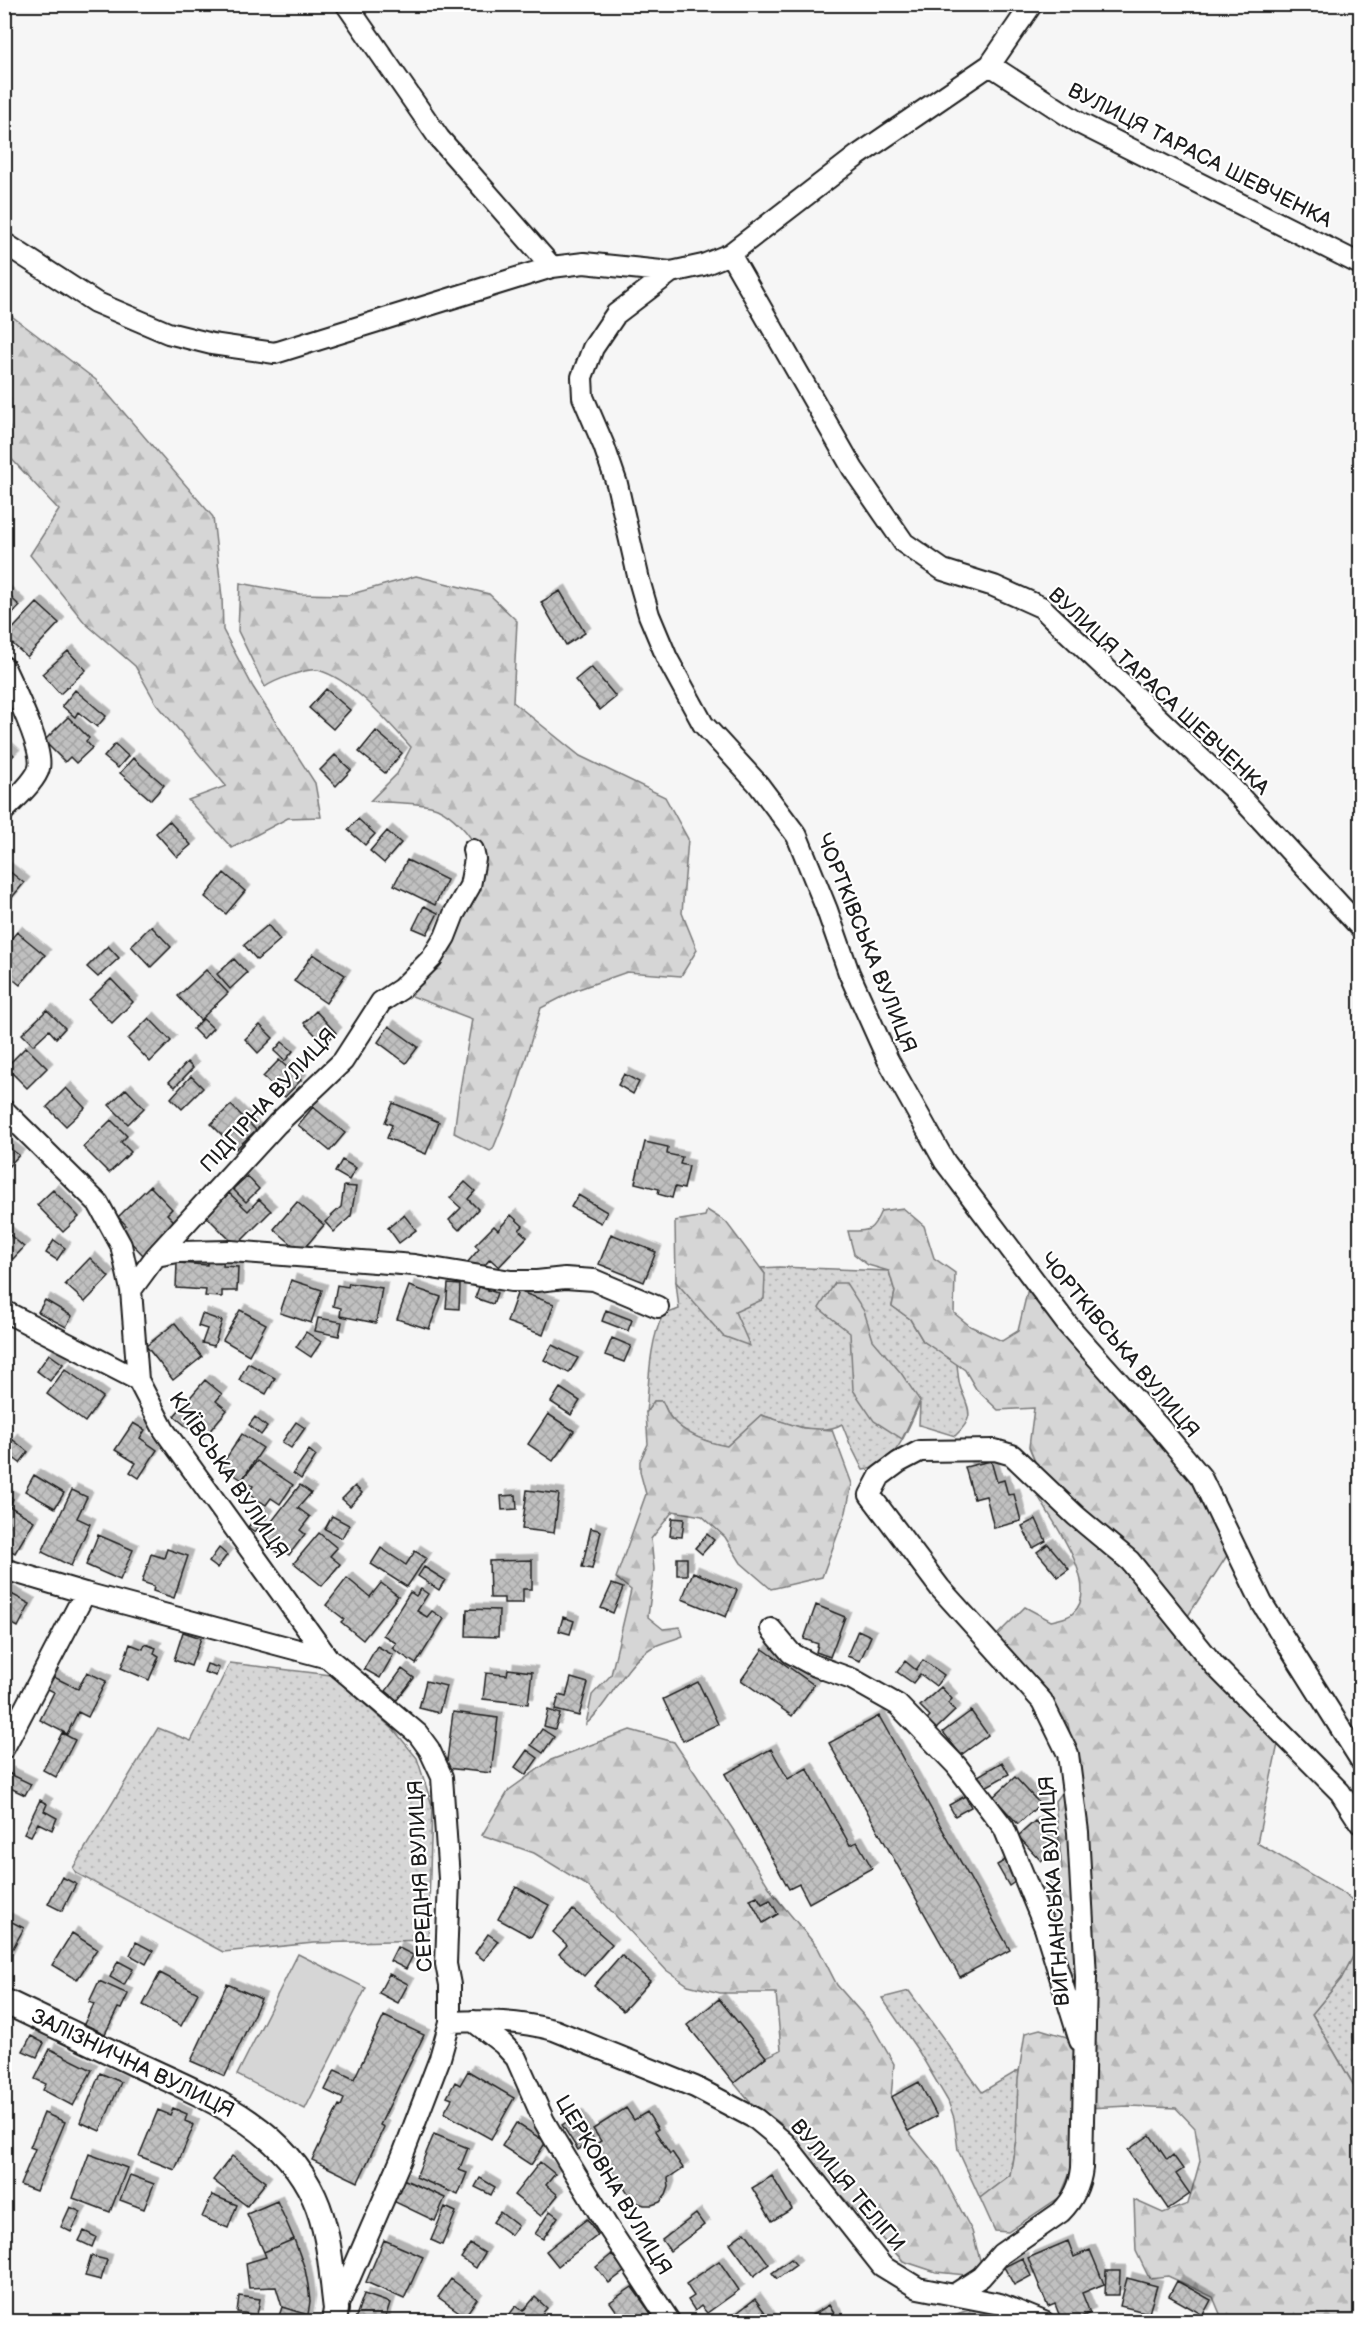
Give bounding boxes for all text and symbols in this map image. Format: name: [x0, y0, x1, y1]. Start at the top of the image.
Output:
street label: ВУЛИЦЯ ТАРАСА ШЕВЧЕНКА: [1064, 78, 1336, 233]
street label: ВУЛИЦЯ ТАРАСА ШЕВЧЕНКА: [1043, 582, 1274, 801]
street label: ЧОРТКІВСЬКА ВУЛИЦЯ: [811, 830, 922, 1056]
street label: ПІДГІРНА ВУЛИЦЯ: [195, 1023, 342, 1178]
street label: ЧОРТКІВСЬКА ВУЛИЦЯ: [1035, 1248, 1204, 1443]
street label: КИЇВСЬКА ВУЛИЦЯ: [164, 1387, 294, 1563]
street label: ВИГНАНСЬКА ВУЛИЦЯ: [1034, 1775, 1075, 2007]
street label: СЕРЕДНЯ ВУЛИЦЯ: [403, 1779, 438, 1973]
street label: ЗАЛІЗНИЧНА ВУЛИЦЯ: [27, 2003, 238, 2123]
street label: ЦЕРКОВНА ВУЛИЦЯ: [550, 2091, 677, 2280]
street label: ВУЛИЦЯ ТЕЛІГИ: [785, 2114, 910, 2256]

